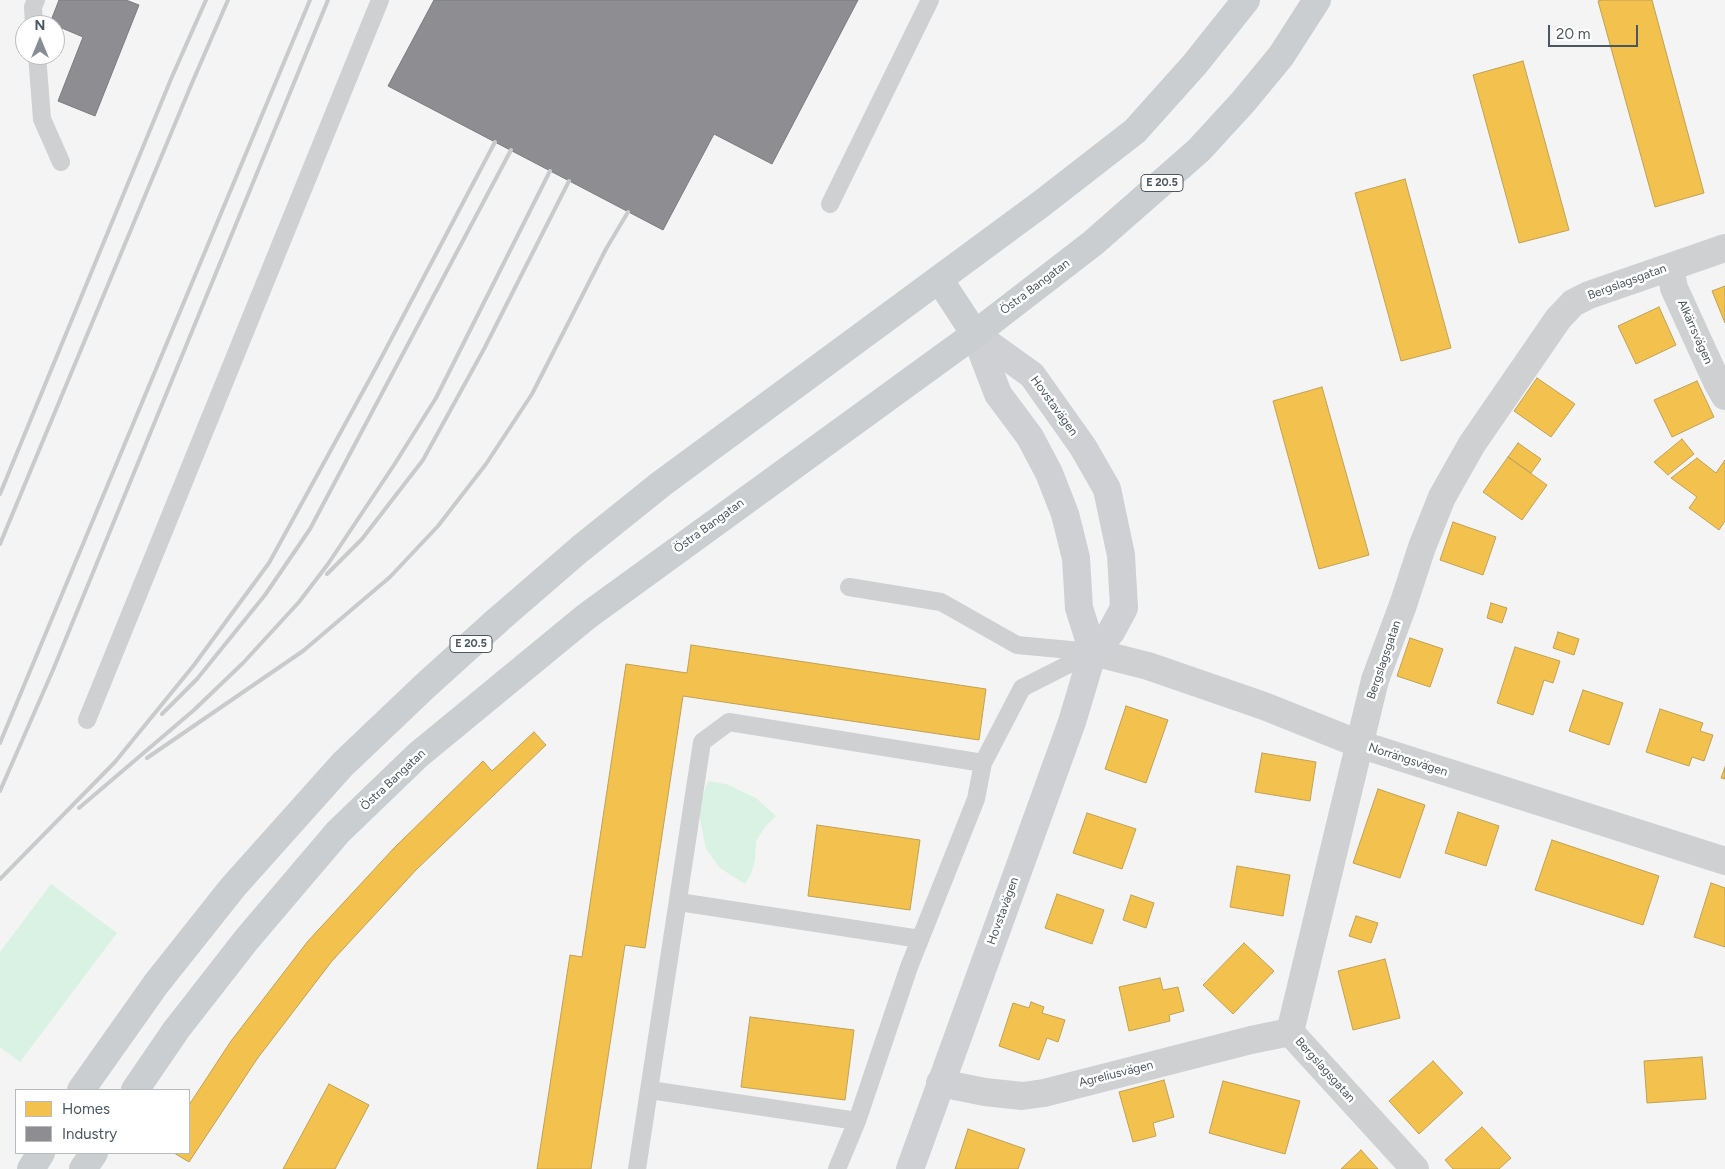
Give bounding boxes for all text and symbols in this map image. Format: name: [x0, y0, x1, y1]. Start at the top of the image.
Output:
north arrow: [15, 15, 65, 65]
scale bar: [1550, 15, 1640, 47]
text: N: [35, 17, 45, 34]
text: 20 m: [1556, 25, 1590, 43]
road number: E 20.5: [1141, 174, 1183, 192]
street label: Östra Bangatan: [997, 256, 1073, 318]
street label: Bergslagsgatan: [1586, 261, 1668, 303]
street label: Alkärrsvägen: [1674, 298, 1716, 366]
street label: Hovstavägen: [1027, 373, 1081, 439]
street label: Östra Bangatan: [671, 496, 747, 556]
street label: Bergslagsgatan: [1364, 619, 1404, 701]
road number: E 20.5: [450, 636, 492, 652]
street label: Norrängsvägen: [1367, 740, 1449, 780]
street label: Östra Bangatan: [358, 746, 428, 814]
street label: Hovstavägen: [984, 875, 1022, 947]
street label: Bergslagsgatan: [1292, 1035, 1358, 1105]
street label: Agreliusvägen: [1077, 1058, 1155, 1090]
legend: [15, 1089, 190, 1154]
text: Homes: [62, 1100, 110, 1118]
text: Industry: [62, 1125, 117, 1143]

